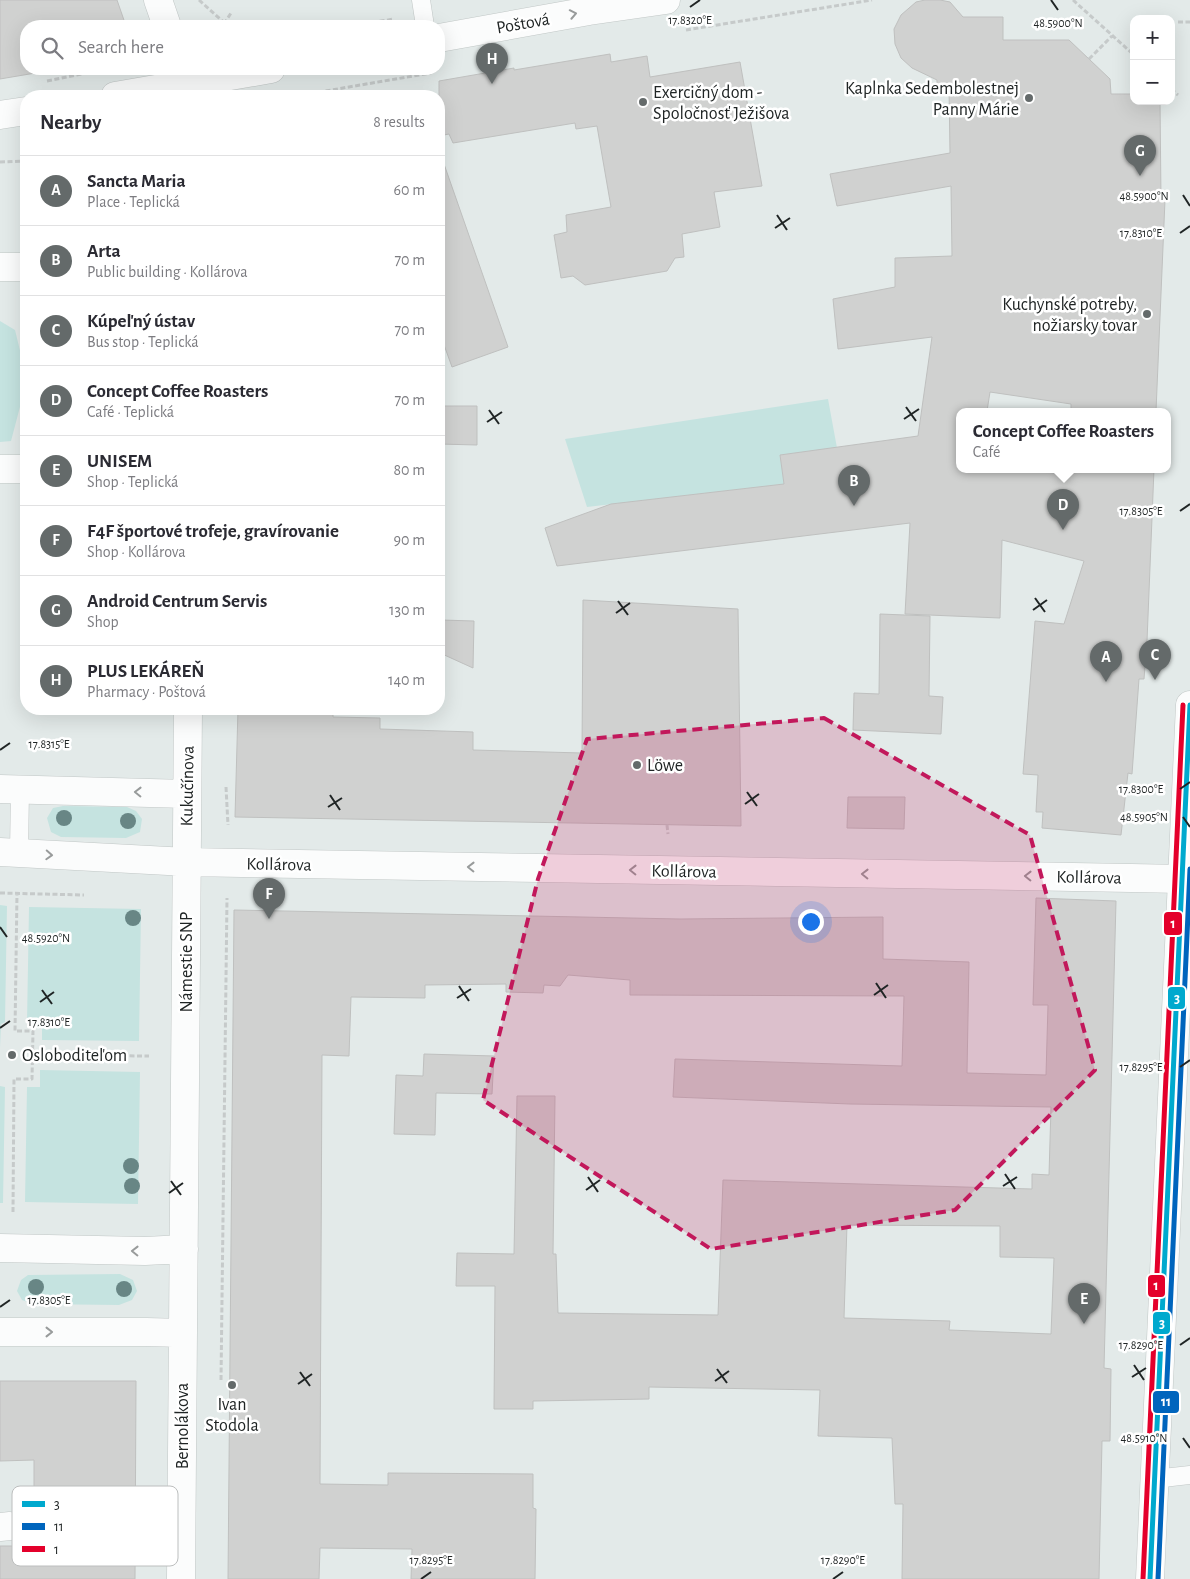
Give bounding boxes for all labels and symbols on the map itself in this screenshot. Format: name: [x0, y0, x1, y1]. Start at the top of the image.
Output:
one-way arrow: [568, 9, 577, 20]
street label: Poštová: [495, 10, 551, 38]
text: 17.8320°E: [668, 14, 712, 26]
text: 48.5900°N: [1033, 17, 1083, 29]
pin: H: [476, 43, 508, 84]
place label: Kaplnka Sedembolestnej Panny Márie: [845, 80, 1019, 119]
place label: Exercičný dom - Spoločnosť Ježišova: [653, 84, 790, 123]
marker: Kaplnka Sedembolestnej Panny Márie: [1023, 92, 1035, 104]
marker: Exercičný dom - Spoločnosť Ježišova: [637, 96, 649, 108]
pin: G: [1124, 135, 1156, 176]
text: 48.5900°N: [1119, 190, 1169, 202]
text: 17.8310°E: [1120, 227, 1162, 239]
place label: Kuchynské potreby, nožiarsky tovar: [1002, 296, 1137, 335]
marker: Kuchynské potreby, nožiarsky tovar: [1141, 308, 1153, 320]
pin: B: [838, 465, 870, 506]
pin: D: [1047, 489, 1079, 530]
text: 17.8305°E: [1119, 505, 1163, 517]
pin: C: [1139, 639, 1171, 680]
pin: A: [1090, 641, 1122, 682]
text: 17.8315°E: [29, 738, 70, 750]
street label: Kukučínova: [178, 745, 198, 827]
place label: Löwe: [647, 757, 683, 775]
marker: Löwe: [631, 759, 643, 771]
text: 17.8300°E: [1119, 783, 1163, 795]
one-way arrow: [134, 787, 142, 797]
text: 48.5905°N: [1120, 811, 1168, 823]
one-way arrow: [45, 849, 53, 860]
street label: Kollárova: [246, 855, 312, 875]
one-way arrow: [466, 862, 474, 872]
street label: Kollárova: [651, 862, 717, 882]
one-way arrow: [629, 865, 636, 875]
street label: Kollárova: [1056, 868, 1122, 888]
one-way arrow: [861, 869, 869, 879]
one-way arrow: [1024, 871, 1032, 882]
pin: F: [253, 878, 285, 919]
your location: [798, 909, 824, 935]
line badge: 1: [1163, 911, 1183, 936]
street label: Námestie SNP: [178, 912, 196, 1012]
text: 1: [1170, 917, 1176, 931]
text: 48.5920°N: [22, 932, 70, 944]
line badge: 3: [1167, 986, 1186, 1010]
text: 3: [1174, 992, 1180, 1006]
text: 17.8310°E: [28, 1016, 70, 1028]
place label: Osloboditeľom: [22, 1047, 127, 1065]
marker: Osloboditeľom: [6, 1049, 18, 1061]
text: 17.8295°E: [1120, 1061, 1163, 1073]
one-way arrow: [131, 1245, 139, 1256]
line badge: 1: [1147, 1274, 1166, 1298]
text: 1: [1153, 1279, 1159, 1293]
pin: E: [1068, 1283, 1100, 1324]
text: 17.8305°E: [27, 1294, 71, 1306]
line badge: 3: [1152, 1311, 1171, 1335]
text: 3: [1159, 1317, 1165, 1331]
one-way arrow: [45, 1327, 53, 1337]
text: 17.8290°E: [1119, 1339, 1163, 1351]
marker: Ivan Stodola: [226, 1379, 238, 1391]
street label: Bernolákova: [174, 1383, 192, 1469]
line badge: 11: [1152, 1390, 1180, 1414]
text: 11: [1161, 1395, 1171, 1409]
place label: Ivan Stodola: [205, 1396, 259, 1435]
text: 48.5910°N: [1120, 1432, 1168, 1444]
legend: [12, 1486, 178, 1566]
text: 3: [54, 1498, 60, 1512]
text: 11: [54, 1520, 64, 1534]
text: 1: [54, 1543, 59, 1557]
text: 17.8295°E: [410, 1554, 453, 1566]
text: 17.8290°E: [821, 1554, 865, 1566]

